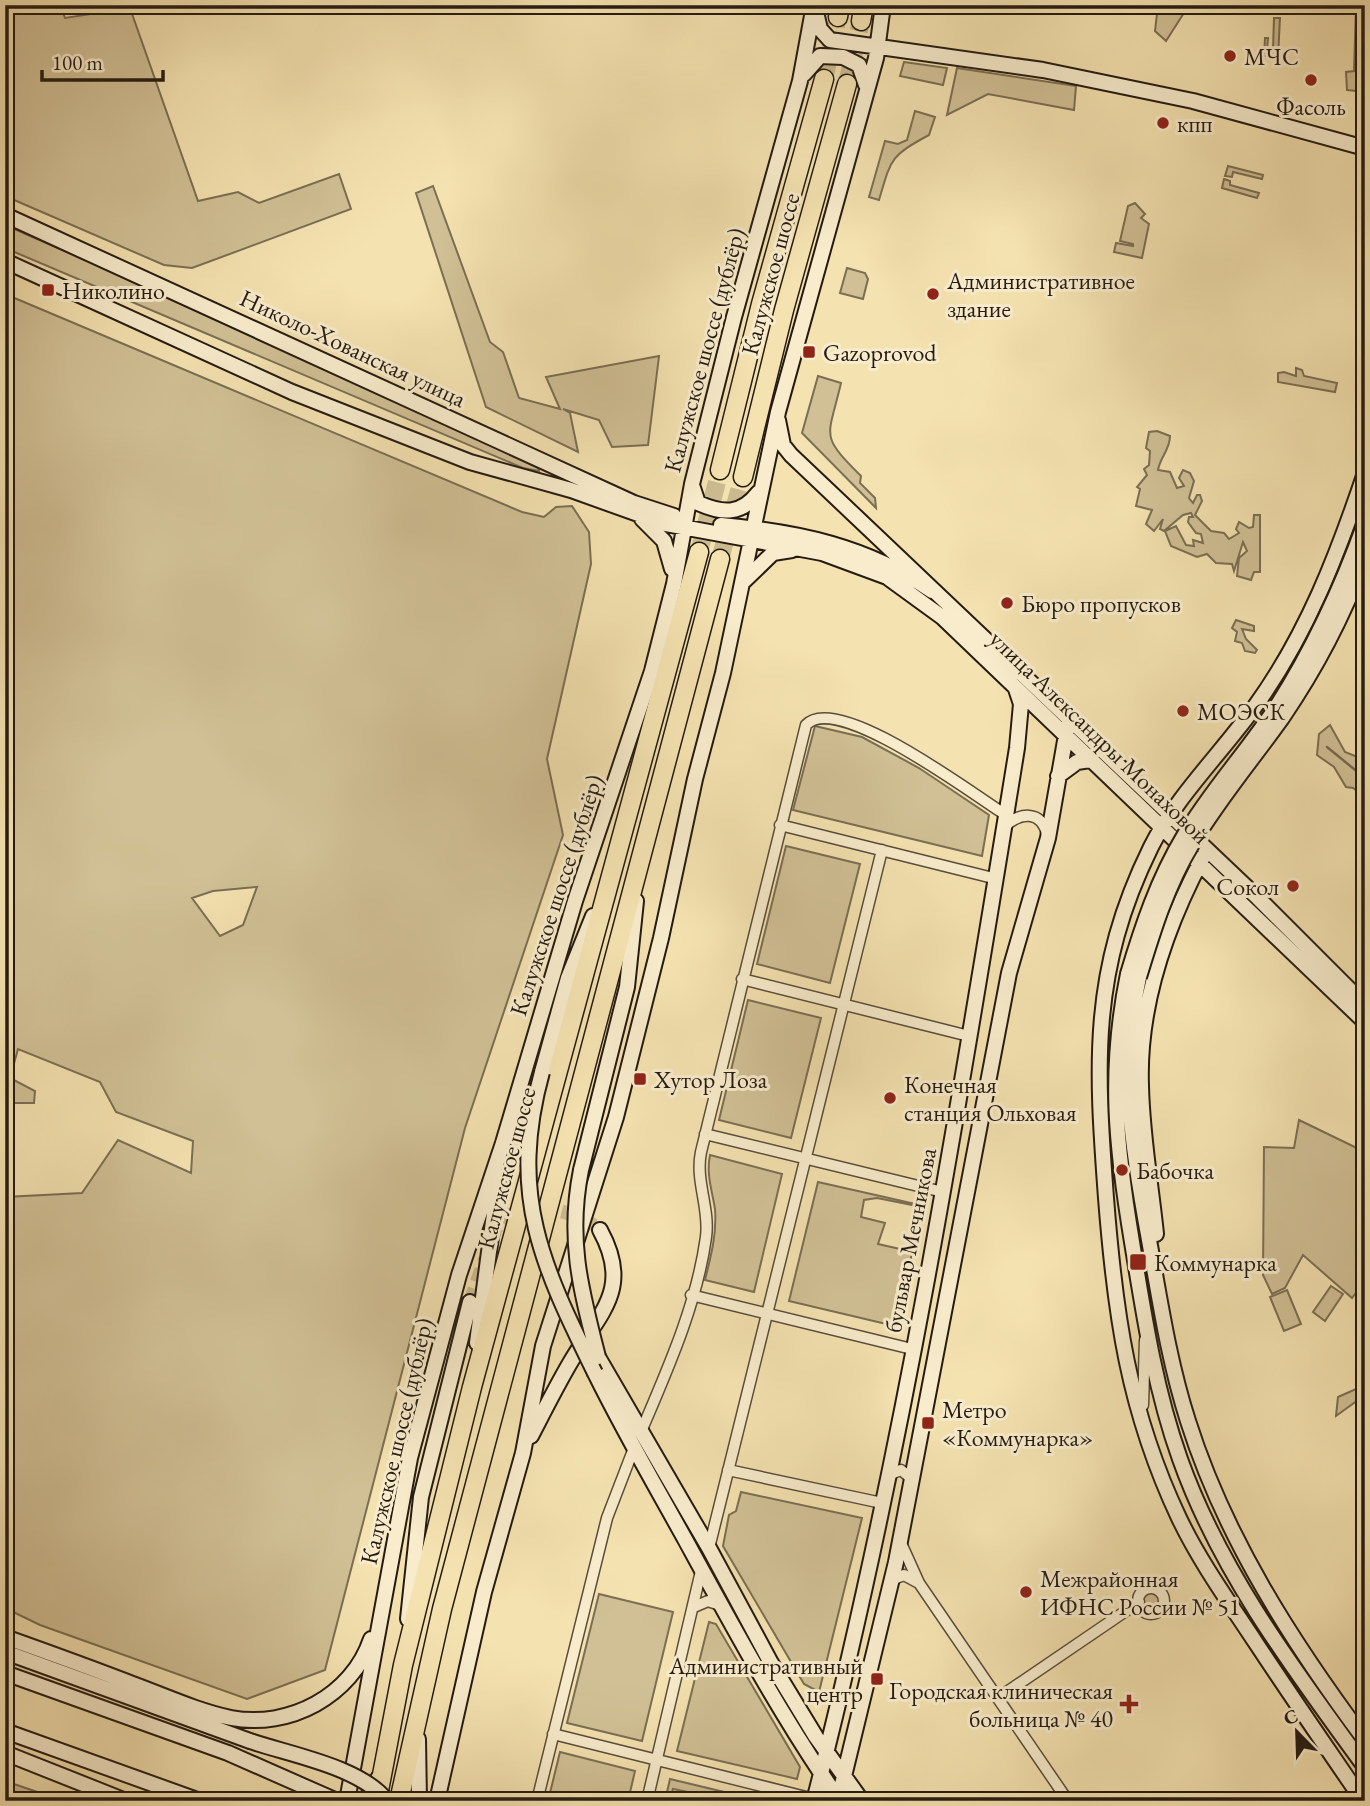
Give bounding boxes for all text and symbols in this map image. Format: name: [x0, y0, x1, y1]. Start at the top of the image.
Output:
scale bar: [42, 38, 163, 82]
place label: МЧС: [1244, 41, 1299, 72]
marker: МЧС: [1222, 48, 1238, 64]
text: 100 m: [52, 49, 103, 76]
marker: Фасоль: [1303, 72, 1319, 88]
place label: Фасоль: [1276, 91, 1346, 122]
place label: кпп: [1177, 108, 1213, 139]
marker: кпп: [1155, 115, 1171, 131]
street label: Калужское шоссе: [733, 189, 807, 359]
street label: Калужское шоссе (дублёр): [656, 224, 752, 476]
place label: Административное здание: [946, 265, 1135, 324]
place label: Николино: [62, 275, 165, 306]
marker: Николино: [40, 282, 56, 298]
street label: Николо-Хованская улица: [235, 282, 471, 414]
marker: Административное здание: [925, 286, 941, 302]
place label: Gazoprovod: [823, 337, 937, 368]
marker: Gazoprovod: [801, 344, 817, 360]
place label: Бюро пропусков: [1021, 588, 1181, 619]
marker: Бюро пропусков: [999, 595, 1015, 611]
street label: улица Александры Монаховой: [983, 623, 1217, 851]
place label: МОЭСК: [1197, 696, 1286, 727]
marker: МОЭСК: [1175, 703, 1191, 719]
street label: Калужское шоссе (дублёр): [502, 770, 610, 1020]
place label: Сокол: [1216, 871, 1279, 902]
marker: Сокол: [1285, 878, 1301, 894]
place label: Хутор Лоза: [653, 1064, 768, 1095]
place label: Конечная станция Ольховая: [904, 1069, 1077, 1128]
marker: Хутор Лоза: [632, 1071, 648, 1087]
street label: Калужское шоссе: [469, 1083, 543, 1253]
marker: Конечная станция Ольховая: [882, 1090, 898, 1106]
street label: бульвар Мечникова: [877, 1145, 943, 1335]
place label: Бабочка: [1136, 1155, 1214, 1186]
marker: Бабочка: [1114, 1162, 1130, 1178]
place label: Коммунарка: [1154, 1247, 1277, 1278]
marker: Коммунарка: [1128, 1252, 1148, 1272]
street label: Калужское шоссе (дублёр): [353, 1315, 439, 1567]
place label: Метро «Коммунарка»: [942, 1394, 1093, 1453]
marker: Метро «Коммунарка»: [920, 1415, 936, 1431]
place label: Межрайонная ИФНС России № 51: [1040, 1563, 1240, 1622]
marker: Межрайонная ИФНС России № 51: [1018, 1584, 1034, 1600]
place label: Административный центр: [668, 1650, 863, 1709]
marker: Административный центр: [869, 1671, 885, 1687]
place label: Городская клиническая больница № 40: [889, 1675, 1113, 1734]
marker: Городская клиническая больница № 40: [1119, 1694, 1139, 1714]
north arrow: [1262, 1698, 1332, 1768]
text: С: [1279, 1703, 1302, 1731]

